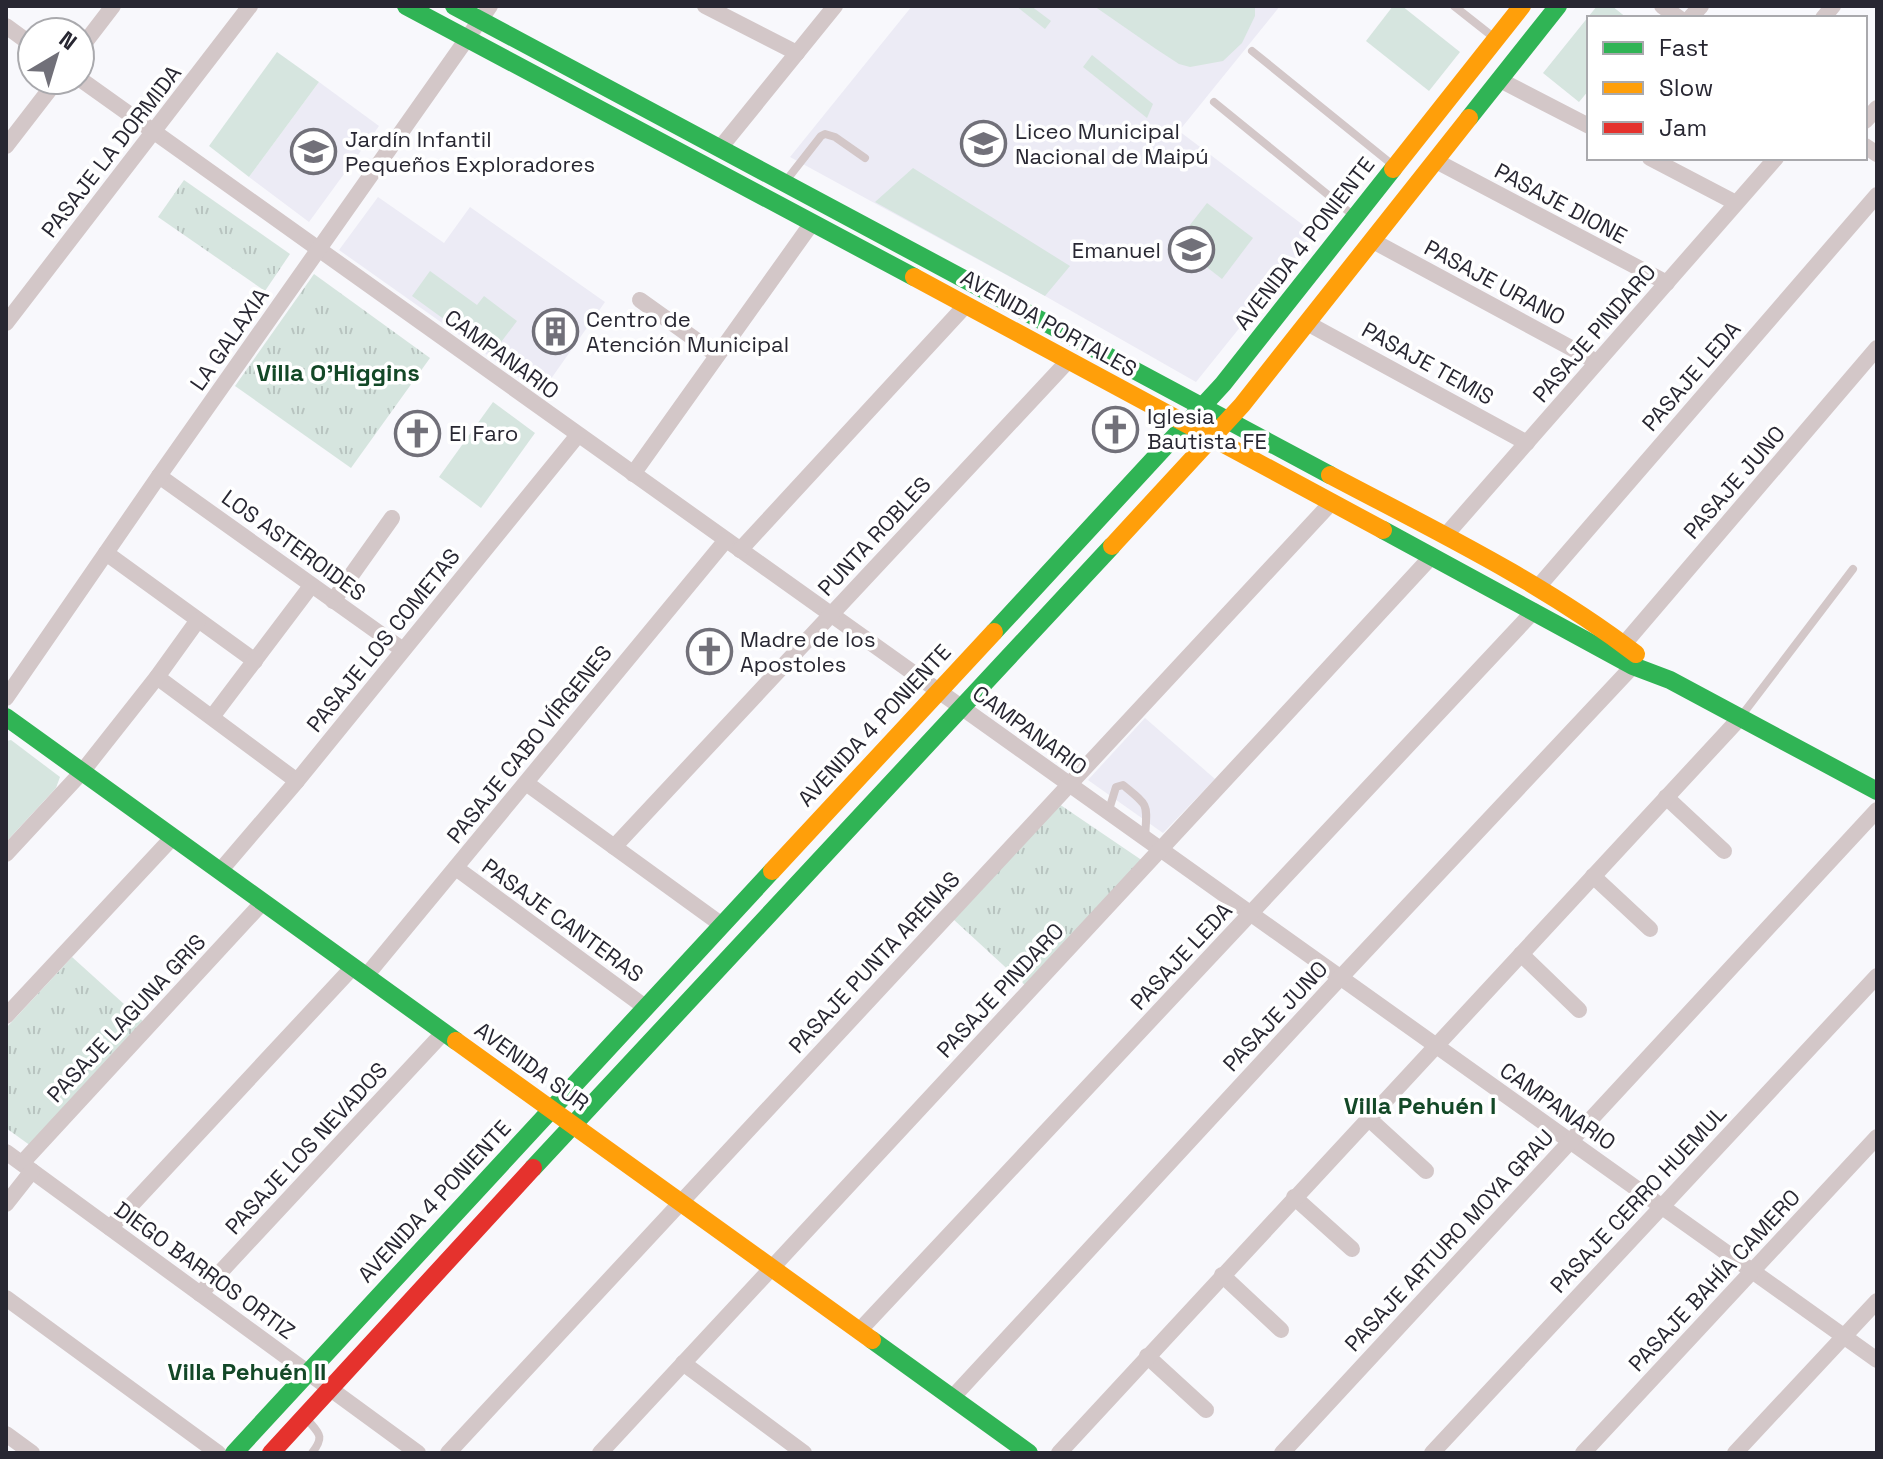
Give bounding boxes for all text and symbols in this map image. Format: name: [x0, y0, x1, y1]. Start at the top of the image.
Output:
north arrow: [16, 16, 96, 96]
legend: [1587, 16, 1867, 160]
text: N: [54, 25, 83, 56]
text: Fast: [1659, 32, 1709, 63]
street label: PASAJE LA DORMIDA: [35, 59, 187, 243]
text: Slow: [1659, 72, 1713, 103]
text: Jam: [1659, 112, 1707, 143]
place label: Liceo Municipal Nacional de Maipú: [1015, 117, 1209, 170]
school or university icon: Liceo Municipal Nacional de Maipú: [960, 120, 1008, 168]
place label: Jardín Infantil Pequeños Exploradores: [345, 125, 595, 178]
school or university icon: Jardín Infantil Pequeños Exploradores: [290, 128, 338, 176]
street label: AVENIDA 4 PONIENTE: [1228, 151, 1380, 335]
street label: PASAJE DIONE: [1490, 156, 1632, 250]
school or university icon: Emanuel: [1168, 226, 1216, 274]
street label: PASAJE URANO: [1420, 233, 1570, 331]
place label: Emanuel: [1072, 236, 1161, 264]
street label: PASAJE PINDARO: [1526, 258, 1662, 408]
street label: AVENIDA PORTALES: [956, 263, 1142, 383]
street label: LA GALAXIA: [183, 282, 275, 396]
street label: CAMPANARIO: [439, 303, 565, 405]
place label: Centro de Atención Municipal: [586, 305, 789, 358]
building icon: Centro de Atención Municipal: [531, 308, 579, 356]
street label: PASAJE TEMIS: [1357, 315, 1499, 411]
street label: PASAJE LEDA: [1636, 315, 1747, 437]
district label: Villa O'Higgins: [256, 357, 420, 388]
place label: Iglesia Bautista FE: [1147, 402, 1267, 455]
church icon: Iglesia Bautista FE: [1092, 405, 1140, 453]
church icon: El Faro: [394, 409, 442, 457]
place label: El Faro: [449, 419, 518, 447]
street label: PASAJE JUNO: [1677, 420, 1791, 544]
street label: PUNTA ROBLES: [811, 470, 937, 602]
street label: LOS ASTEROIDES: [216, 483, 372, 607]
street label: PASAJE LOS COMETAS: [300, 542, 466, 738]
place label: Madre de los Apostoles: [740, 625, 876, 678]
church icon: Madre de los Apostoles: [685, 628, 733, 676]
street label: AVENIDA 4 PONIENTE: [791, 638, 957, 812]
street label: PASAJE CABO VÍRGENES: [440, 639, 618, 849]
street label: CAMPANARIO: [967, 679, 1093, 781]
street label: PASAJE CANTERAS: [477, 852, 649, 988]
street label: PASAJE PUNTA ARENAS: [782, 865, 966, 1059]
street label: PASAJE LEDA: [1124, 896, 1238, 1016]
street label: PASAJE PINDARO: [930, 917, 1070, 1063]
street label: PASAJE LAGUNA GRIS: [41, 928, 211, 1108]
street label: PASAJE JUNO: [1217, 955, 1333, 1077]
street label: AVENIDA SUR: [469, 1015, 595, 1117]
street label: PASAJE LOS NEVADOS: [219, 1056, 393, 1240]
street label: CAMPANARIO: [1495, 1056, 1621, 1156]
district label: Villa Pehuén I: [1344, 1090, 1496, 1121]
street label: PASAJE CERRO HUEMUL: [1544, 1100, 1732, 1298]
street label: AVENIDA 4 PONIENTE: [351, 1114, 517, 1288]
street label: PASAJE ARTURO MOYA GRAU: [1339, 1123, 1559, 1357]
street label: PASAJE BAHÍA CAMERO: [1622, 1183, 1806, 1377]
street label: DIEGO BARROS ORTIZ: [109, 1195, 301, 1345]
district label: Villa Pehuén II: [168, 1356, 326, 1387]

